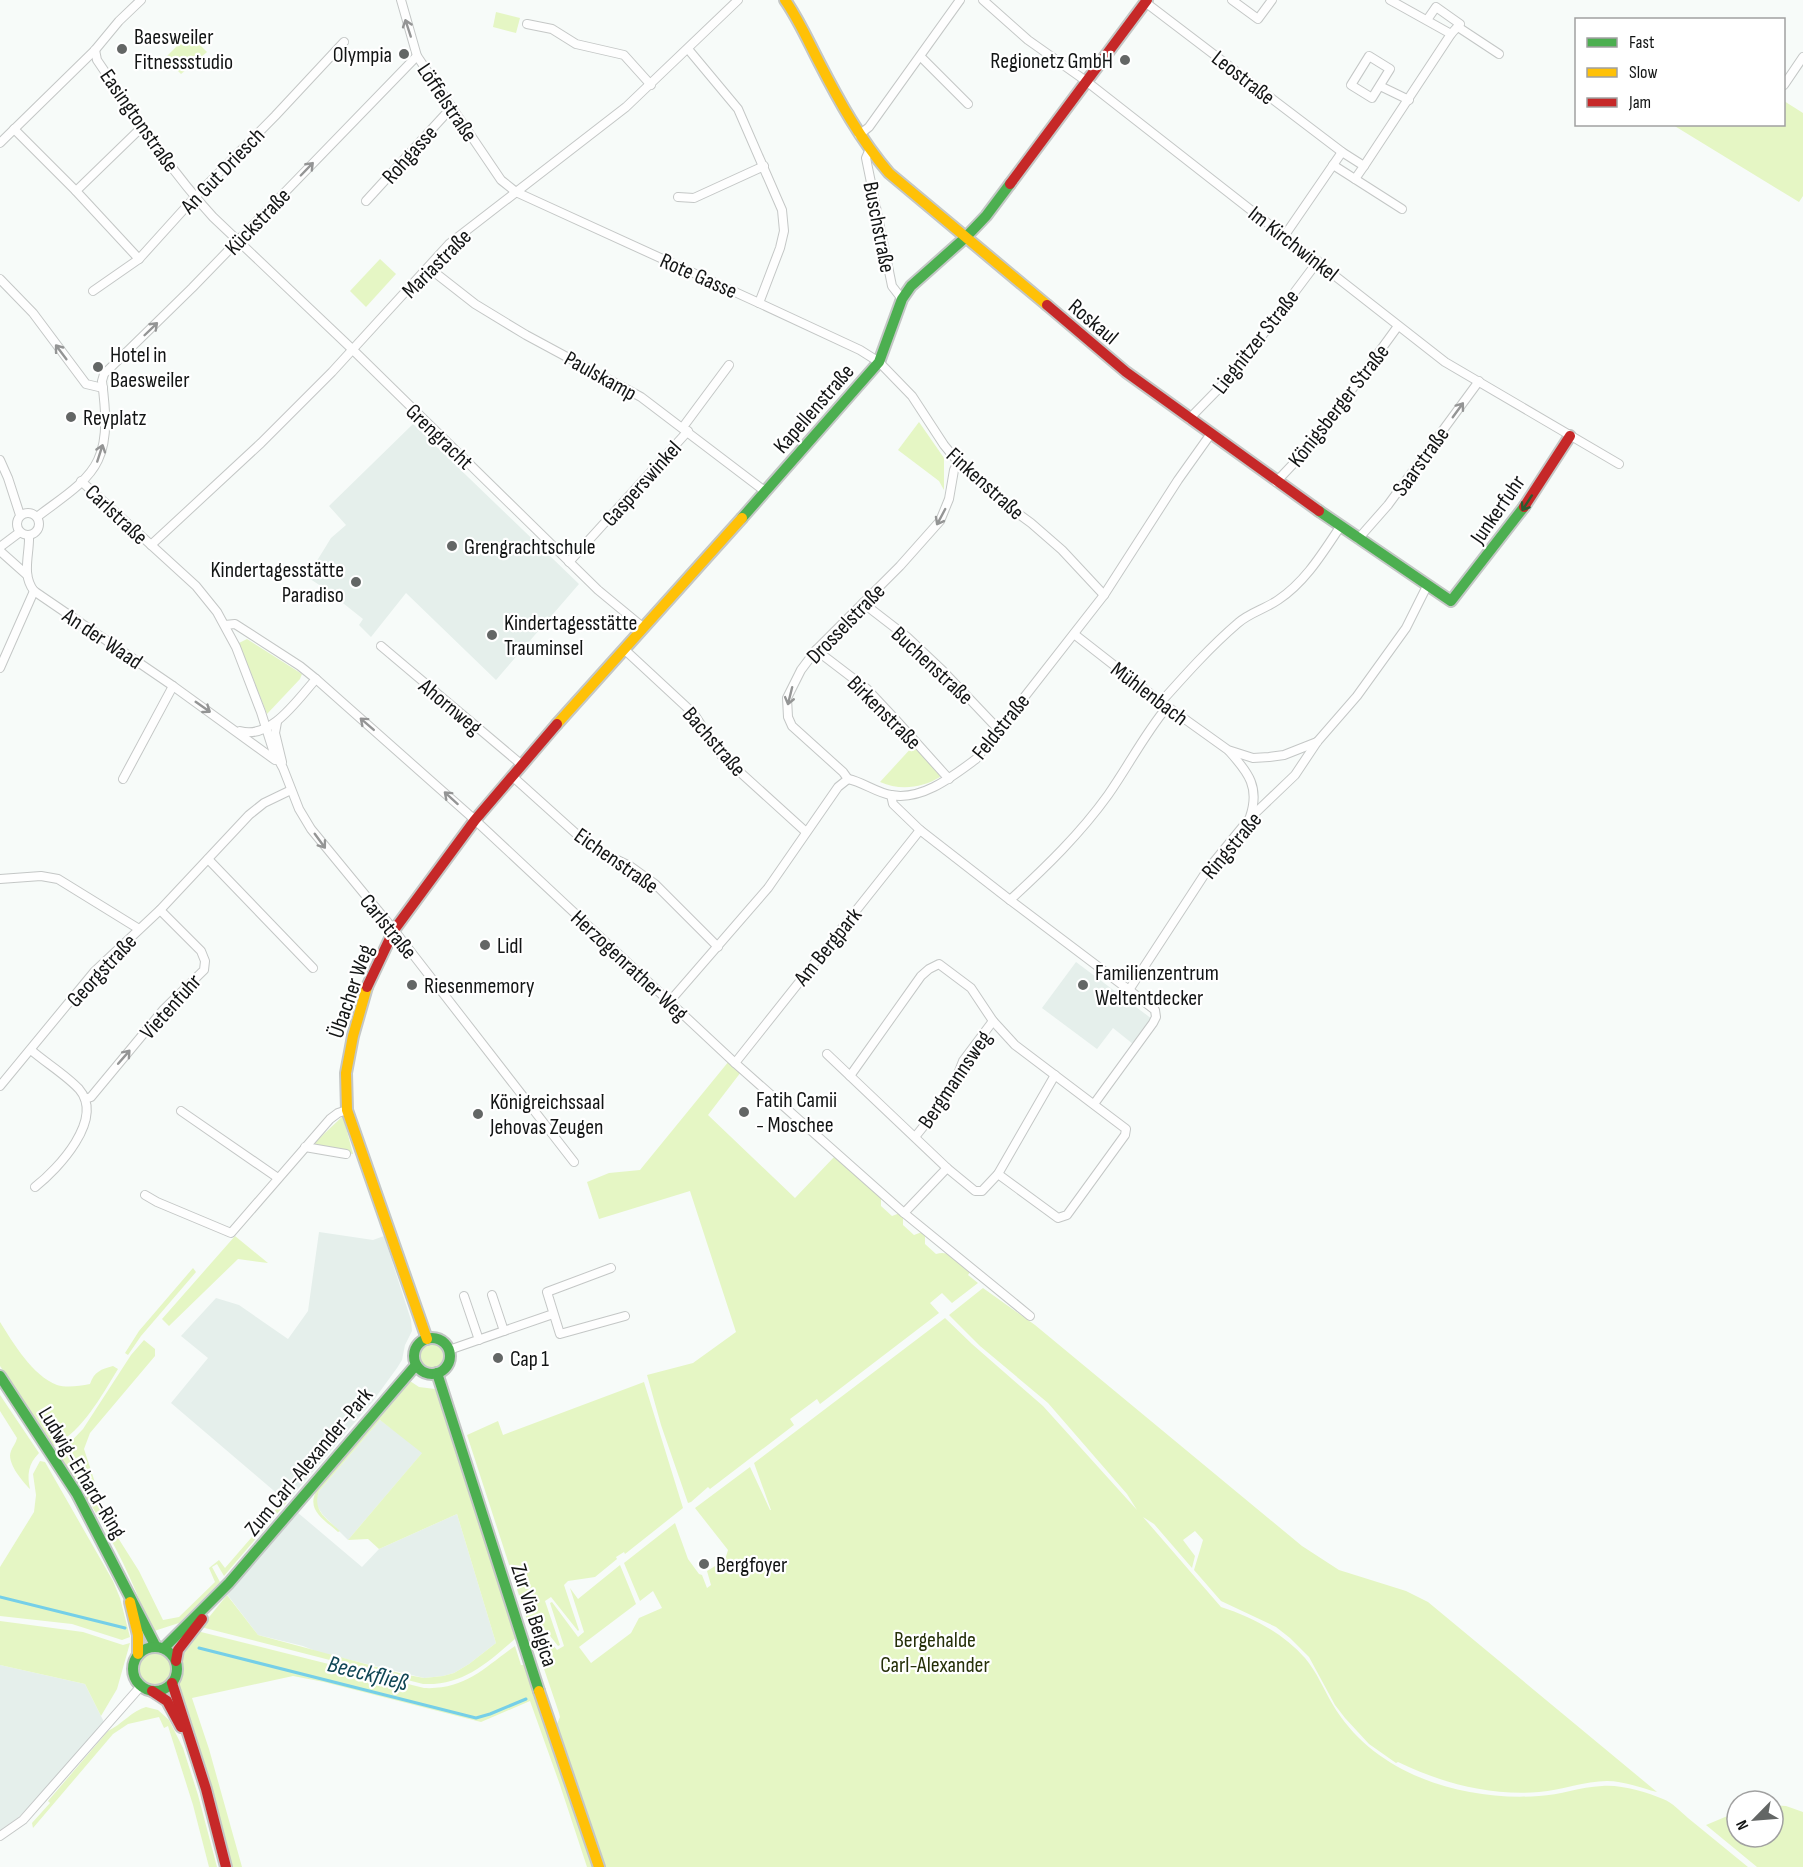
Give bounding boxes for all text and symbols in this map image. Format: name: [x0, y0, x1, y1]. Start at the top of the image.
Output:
legend: [1575, 18, 1785, 126]
one-way arrow: [402, 19, 413, 38]
place label: Baesweiler Fitnessstudio: [134, 24, 233, 76]
text: Fast: [1629, 32, 1655, 53]
marker: Baesweiler Fitnessstudio: [115, 42, 129, 56]
place label: Olympia: [333, 42, 392, 69]
street label: Leostraße: [1206, 45, 1280, 111]
marker: Olympia: [397, 47, 411, 61]
place label: Regionetz GmbH: [990, 48, 1113, 75]
marker: Regionetz GmbH: [1118, 53, 1132, 67]
street label: Löffelstraße: [411, 58, 483, 147]
text: Slow: [1629, 62, 1658, 83]
street label: Easingtonstraße: [93, 64, 184, 178]
text: Jam: [1628, 92, 1651, 113]
street label: Rohgasse: [377, 120, 444, 190]
street label: An Gut Driesch: [175, 122, 271, 220]
one-way arrow: [300, 162, 314, 177]
street label: Buschstraße: [856, 179, 901, 275]
street label: Kückstraße: [220, 183, 297, 261]
street label: Im Kirchwinkel: [1243, 201, 1344, 288]
street label: Mariastraße: [397, 224, 478, 305]
street label: Rote Gasse: [656, 247, 741, 305]
street label: Liegnitzer Straße: [1207, 284, 1305, 400]
street label: Roskaul: [1062, 293, 1124, 351]
one-way arrow: [143, 321, 158, 336]
street label: Königsberger Straße: [1283, 339, 1396, 473]
place label: Hotel in Baesweiler: [110, 342, 190, 394]
one-way arrow: [55, 344, 68, 360]
street label: Paulskamp: [559, 345, 641, 407]
street label: Kapellenstraße: [768, 359, 860, 459]
marker: Hotel in Baesweiler: [91, 360, 105, 374]
street label: Grengracht: [400, 398, 479, 476]
one-way arrow: [1451, 402, 1464, 418]
place label: Reyplatz: [83, 405, 147, 432]
marker: Reyplatz: [64, 410, 78, 424]
street label: Saarstraße: [1387, 422, 1455, 502]
street label: Gasperswinkel: [597, 436, 688, 532]
street label: Finkenstraße: [940, 442, 1030, 526]
one-way arrow: [95, 444, 106, 463]
street label: Junkerfuhr: [1464, 470, 1532, 550]
street label: Carlstraße: [79, 479, 153, 551]
one-way arrow: [1521, 494, 1533, 510]
one-way arrow: [935, 508, 947, 525]
place label: Grengrachtschule: [464, 534, 596, 561]
marker: Grengrachtschule: [445, 539, 459, 553]
place label: Kindertagesstätte Paradiso: [211, 557, 344, 609]
marker: Kindertagesstätte Paradiso: [349, 575, 363, 589]
street label: Drosselstraße: [801, 578, 891, 670]
street label: An der Waad: [56, 602, 147, 676]
place label: Kindertagesstätte Trauminsel: [504, 610, 637, 662]
street label: Buchenstraße: [885, 621, 979, 711]
marker: Kindertagesstätte Trauminsel: [485, 628, 499, 642]
street label: Mühlenbach: [1105, 656, 1193, 732]
street label: Birkenstraße: [841, 670, 927, 756]
street label: Ahornweg: [412, 672, 487, 741]
one-way arrow: [783, 686, 795, 705]
street label: Feldstraße: [966, 688, 1036, 765]
one-way arrow: [195, 701, 211, 714]
street label: Bachstraße: [676, 702, 752, 782]
one-way arrow: [359, 718, 375, 731]
one-way arrow: [444, 791, 459, 805]
street label: Ringstraße: [1196, 807, 1268, 885]
street label: Eichenstraße: [569, 822, 664, 900]
one-way arrow: [314, 832, 326, 848]
street label: Carlstraße: [353, 889, 422, 965]
street label: Am Bergpark: [788, 902, 868, 992]
street label: Herzogenrather Weg: [565, 905, 693, 1028]
street label: Georgstraße: [61, 929, 143, 1013]
place label: Lidl: [497, 933, 523, 960]
marker: Lidl: [478, 938, 492, 952]
street label: Übacher Weg: [323, 941, 380, 1042]
place label: Familienzentrum Weltentdecker: [1095, 960, 1219, 1012]
street label: Vietenfuhr: [135, 969, 208, 1045]
place label: Riesenmemory: [424, 973, 535, 1000]
marker: Riesenmemory: [405, 978, 419, 992]
marker: Familienzentrum Weltentdecker: [1076, 978, 1090, 992]
street label: Bergmannsweg: [913, 1026, 998, 1134]
one-way arrow: [118, 1049, 131, 1065]
place label: Fatih Camii - Moschee: [756, 1087, 837, 1139]
place label: Königreichssaal Jehovas Zeugen: [489, 1089, 605, 1141]
marker: Fatih Camii - Moschee: [737, 1105, 751, 1119]
marker: Königreichssaal Jehovas Zeugen: [471, 1107, 485, 1121]
place label: Cap 1: [510, 1346, 549, 1373]
marker: Cap 1: [491, 1351, 505, 1365]
street label: Zum Carl-Alexander-Park: [239, 1382, 379, 1542]
street label: Ludwig-Erhard-Ring: [32, 1402, 132, 1544]
place label: Bergfoyer: [716, 1552, 787, 1579]
marker: Bergfoyer: [697, 1557, 711, 1571]
street label: Zur Via Belgica: [504, 1561, 563, 1670]
park label: Bergehalde Carl-Alexander: [880, 1627, 990, 1679]
water label: Beeckfließ: [325, 1650, 411, 1697]
north arrow: [1725, 1789, 1785, 1849]
text: N: [1732, 1817, 1753, 1833]

